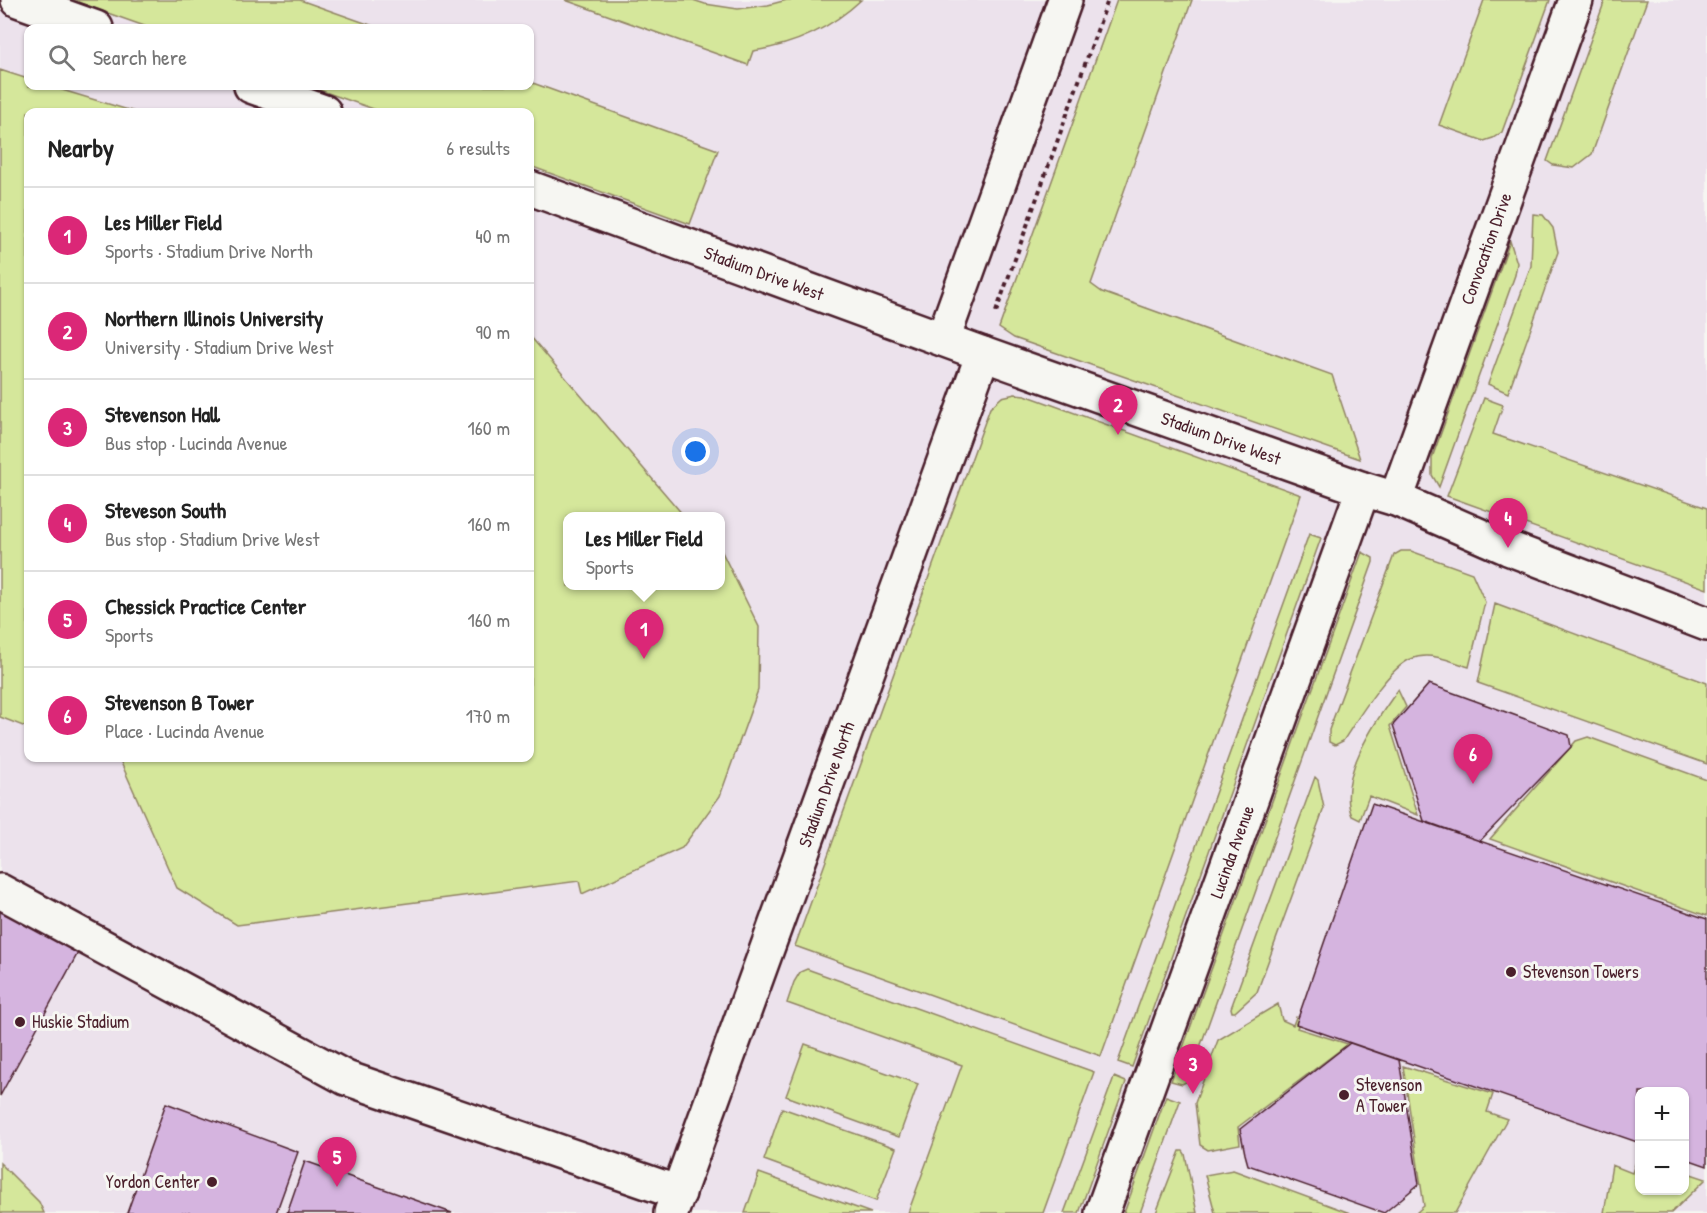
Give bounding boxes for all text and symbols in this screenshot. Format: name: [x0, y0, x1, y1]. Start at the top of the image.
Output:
search box: [24, 24, 534, 90]
icon: search: [45, 41, 78, 74]
text: Search here: [93, 42, 187, 72]
text: Nearby: [48, 130, 114, 165]
text: 6 results: [446, 134, 510, 161]
street label: Convocation Drive: [1454, 189, 1517, 308]
text: Les Miller Field: [105, 207, 222, 237]
text: 1: [64, 222, 71, 249]
text: 40 m: [475, 222, 510, 249]
text: Sports · Stadium Drive North: [105, 237, 313, 264]
street label: Stadium Drive West: [701, 240, 828, 307]
text: Northern Illinois University: [105, 303, 323, 333]
text: 2: [63, 318, 72, 345]
text: 90 m: [476, 318, 510, 345]
text: University · Stadium Drive West: [105, 333, 333, 360]
pin: 2: [1098, 386, 1138, 435]
text: Stevenson Hall: [105, 399, 220, 429]
street label: Stadium Drive West: [1158, 405, 1285, 471]
text: 3: [63, 414, 72, 441]
text: 160 m: [468, 414, 510, 441]
text: Bus stop · Lucinda Avenue: [105, 429, 288, 456]
your location: [681, 437, 710, 466]
text: Steveson South: [105, 495, 226, 525]
pin: 4: [1488, 498, 1528, 548]
text: 4: [64, 510, 71, 537]
text: 160 m: [468, 510, 510, 537]
popup: [563, 512, 725, 590]
text: Les Miller Field: [586, 523, 702, 553]
text: Bus stop · Stadium Drive West: [105, 525, 319, 552]
text: Sports: [586, 553, 634, 580]
text: Chessick Practice Center: [105, 591, 306, 621]
text: 5: [63, 606, 72, 633]
text: 160 m: [468, 606, 510, 633]
pin: 1: [624, 610, 664, 659]
text: Sports: [105, 621, 153, 648]
text: Stevenson B Tower: [105, 687, 254, 717]
text: 6: [64, 702, 71, 729]
text: 170 m: [466, 702, 510, 729]
text: Place · Lucinda Avenue: [105, 717, 264, 744]
street label: Stadium Drive North: [792, 718, 861, 850]
pin: 6: [1454, 734, 1492, 784]
street label: Lucinda Avenue: [1204, 802, 1260, 901]
place label: Stevenson Towers: [1523, 959, 1639, 984]
marker: Stevenson Towers: [1504, 965, 1518, 979]
place label: Huskie Stadium: [32, 1009, 129, 1034]
marker: Huskie Stadium: [13, 1015, 27, 1029]
pin: 3: [1174, 1044, 1212, 1094]
place label: Stevenson A Tower: [1356, 1072, 1422, 1118]
map controls: [1635, 1087, 1689, 1195]
button: +: [1635, 1087, 1689, 1141]
marker: Stevenson A Tower: [1337, 1088, 1351, 1102]
pin: 5: [318, 1138, 356, 1187]
button: −: [1635, 1141, 1689, 1195]
place label: Yordon Center: [106, 1169, 200, 1194]
marker: Yordon Center: [205, 1175, 219, 1189]

